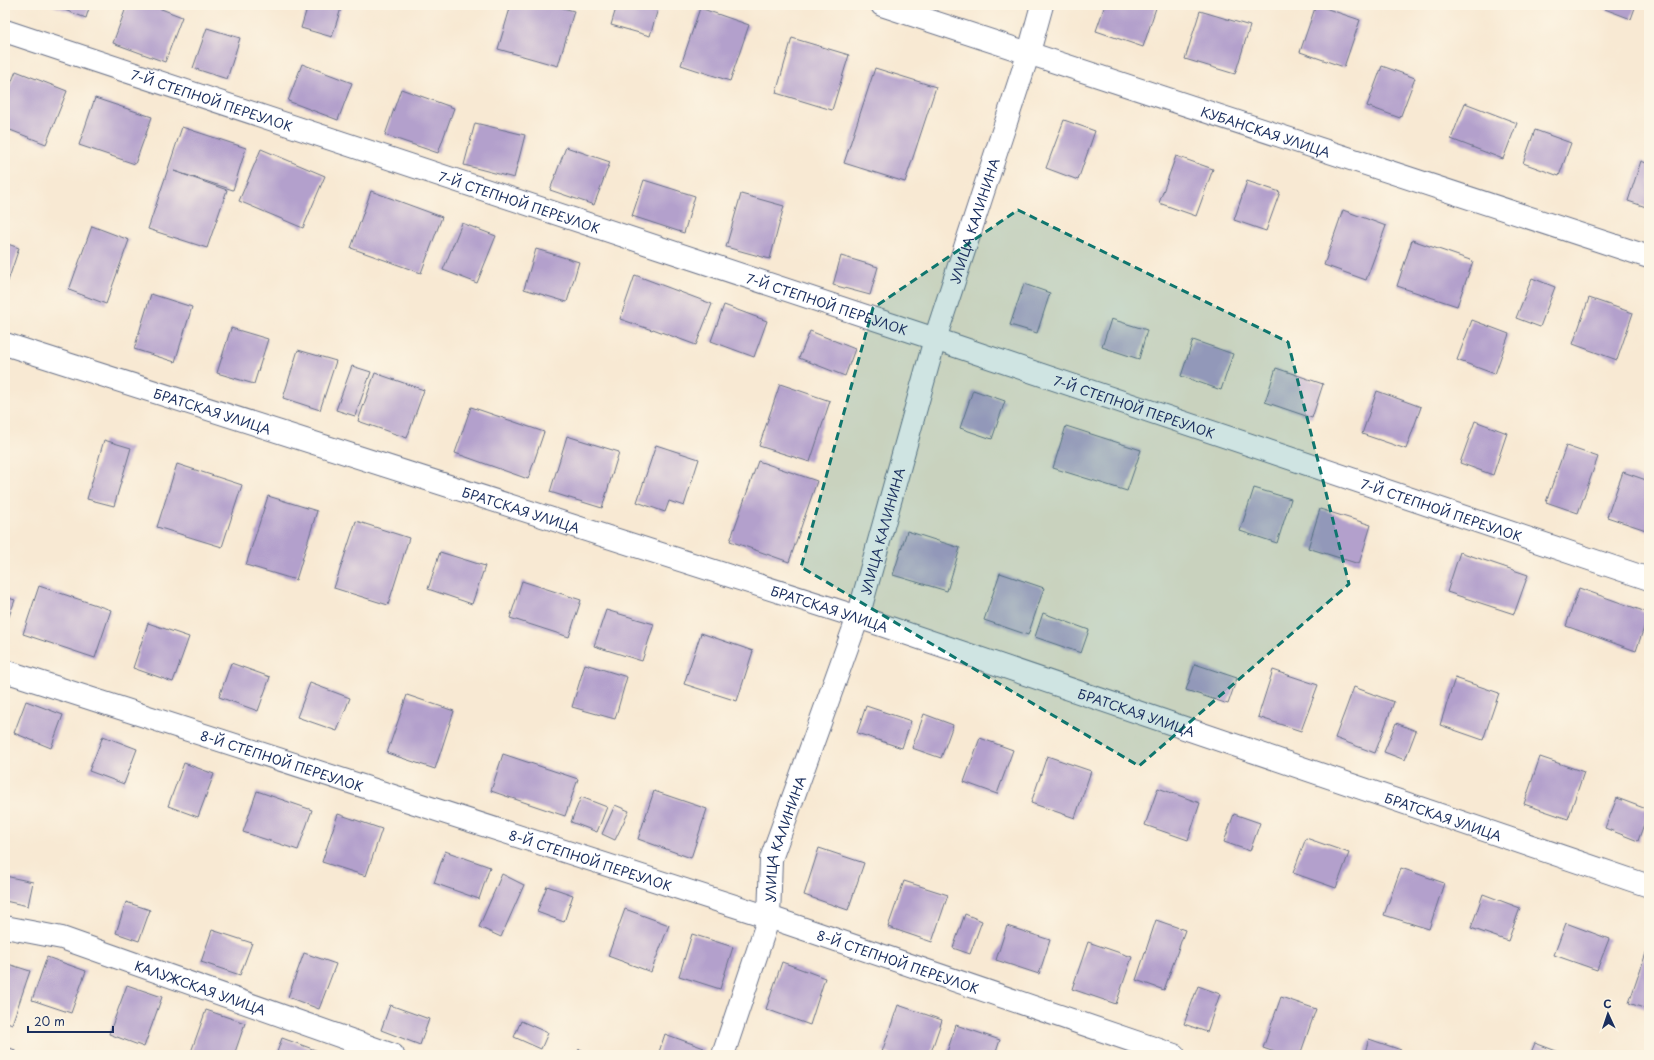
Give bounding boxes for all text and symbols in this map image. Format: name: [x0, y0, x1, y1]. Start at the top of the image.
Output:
street label: 7-Й СТЕПНОЙ ПЕРЕУЛОК: [129, 64, 295, 135]
street label: КУБАНСКАЯ УЛИЦА: [1198, 101, 1333, 161]
street label: УЛИЦА КАЛИНИНА: [944, 155, 1003, 286]
street label: 7-Й СТЕПНОЙ ПЕРЕУЛОК: [436, 166, 603, 237]
street label: 7-Й СТЕПНОЙ ПЕРЕУЛОК: [744, 268, 910, 339]
street label: 7-Й СТЕПНОЙ ПЕРЕУЛОК: [1051, 370, 1217, 442]
street label: БРАТСКАЯ УЛИЦА: [151, 383, 274, 438]
street label: УЛИЦА КАЛИНИНА: [855, 465, 908, 597]
street label: 7-Й СТЕПНОЙ ПЕРЕУЛОК: [1359, 473, 1524, 545]
street label: БРАТСКАЯ УЛИЦА: [460, 482, 582, 537]
street label: БРАТСКАЯ УЛИЦА: [769, 580, 891, 636]
street label: БРАТСКАЯ УЛИЦА: [1076, 683, 1198, 740]
street label: 8-Й СТЕПНОЙ ПЕРЕУЛОК: [198, 725, 366, 795]
street label: УЛИЦА КАЛИНИНА: [760, 773, 810, 902]
street label: БРАТСКАЯ УЛИЦА: [1382, 787, 1504, 845]
street label: 8-Й СТЕПНОЙ ПЕРЕУЛОК: [507, 824, 674, 895]
street label: 8-Й СТЕПНОЙ ПЕРЕУЛОК: [815, 925, 982, 997]
street label: КАЛУЖСКАЯ УЛИЦА: [132, 955, 269, 1019]
north arrow: [1588, 994, 1628, 1034]
text: С: [1603, 995, 1612, 1012]
scale bar: [28, 1008, 113, 1034]
text: 20 m: [34, 1012, 65, 1030]

